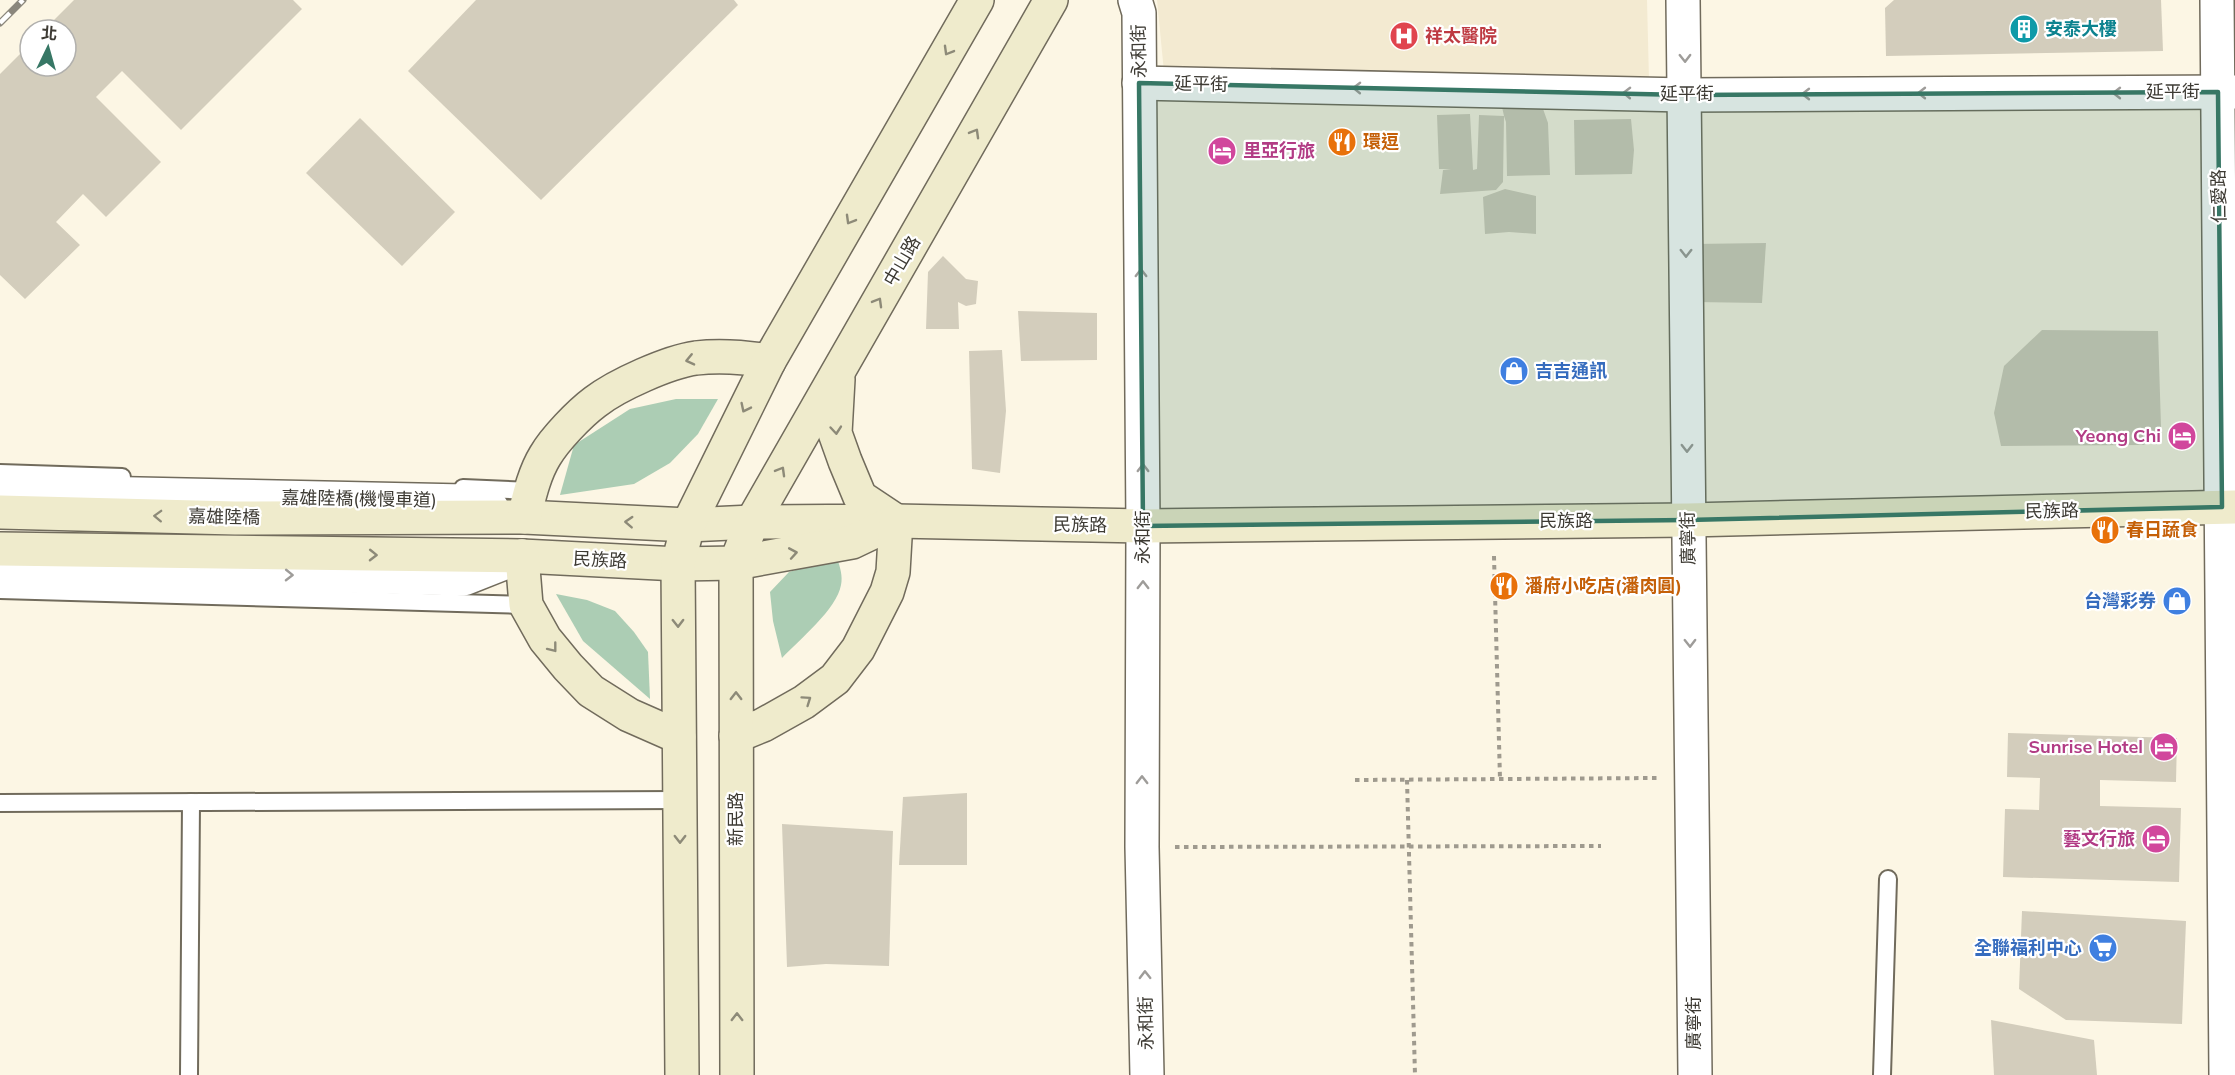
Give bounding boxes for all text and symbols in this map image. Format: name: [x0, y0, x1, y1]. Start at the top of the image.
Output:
building icon: 安泰大樓: [2008, 13, 2040, 45]
place label: 安泰大樓: [2045, 17, 2117, 40]
north arrow: [18, 18, 78, 78]
hospital icon: 祥太醫院: [1388, 20, 1420, 52]
text: 北: [40, 22, 58, 44]
street label: 永和街: [1127, 24, 1150, 78]
place label: 祥太醫院: [1425, 24, 1497, 47]
one-way arrow: [943, 45, 955, 55]
one-way arrow: [1678, 54, 1691, 63]
street label: 延平街: [1174, 72, 1228, 95]
street label: 延平街: [2146, 80, 2200, 103]
one-way arrow: [1353, 82, 1362, 94]
street label: 延平街: [1660, 82, 1714, 105]
one-way arrow: [1622, 87, 1631, 100]
one-way arrow: [1918, 87, 1927, 99]
one-way arrow: [2113, 87, 2122, 99]
one-way arrow: [1801, 88, 1810, 100]
restaurant icon: 環逗: [1326, 126, 1358, 158]
one-way arrow: [968, 129, 979, 139]
place label: 環逗: [1363, 130, 1399, 153]
hotel icon: 里亞行旅: [1206, 135, 1238, 167]
place label: 里亞行旅: [1243, 139, 1315, 162]
street label: 仁愛路: [2207, 169, 2230, 223]
one-way arrow: [846, 214, 857, 224]
street label: 中山路: [878, 232, 925, 290]
one-way arrow: [1680, 249, 1692, 258]
one-way arrow: [1135, 268, 1147, 277]
one-way arrow: [871, 298, 882, 308]
one-way arrow: [685, 353, 695, 366]
shop icon: 吉吉通訊: [1498, 355, 1530, 387]
place label: 吉吉通訊: [1535, 359, 1607, 382]
one-way arrow: [741, 402, 753, 413]
hotel icon: Yeong Chi: [2166, 420, 2198, 452]
place label: Yeong Chi: [2075, 424, 2161, 447]
one-way arrow: [829, 426, 842, 435]
one-way arrow: [1681, 444, 1693, 453]
one-way arrow: [1137, 463, 1149, 472]
one-way arrow: [774, 467, 785, 477]
street label: 嘉雄陸橋(機慢車道): [281, 486, 437, 511]
street label: 民族路: [2025, 499, 2079, 522]
street label: 嘉雄陸橋: [188, 504, 260, 529]
street label: 民族路: [1539, 509, 1593, 532]
one-way arrow: [153, 510, 162, 522]
street label: 永和街: [1131, 510, 1154, 564]
street label: 廣寧街: [1676, 511, 1699, 565]
street label: 民族路: [1053, 513, 1107, 536]
restaurant icon: 春日蔬食: [2089, 514, 2121, 546]
one-way arrow: [625, 516, 634, 529]
place label: 春日蔬食: [2126, 518, 2198, 541]
street label: 民族路: [572, 547, 628, 572]
one-way arrow: [788, 547, 798, 559]
one-way arrow: [369, 549, 378, 561]
one-way arrow: [285, 569, 294, 581]
restaurant icon: 潘府小吃店(潘肉圓): [1488, 570, 1520, 602]
place label: 潘府小吃店(潘肉圓): [1525, 574, 1682, 597]
one-way arrow: [1137, 580, 1149, 589]
shop icon: 台灣彩券: [2161, 585, 2193, 617]
place label: 台灣彩券: [2084, 589, 2156, 612]
one-way arrow: [672, 618, 684, 627]
one-way arrow: [1684, 639, 1697, 648]
one-way arrow: [545, 641, 556, 652]
one-way arrow: [730, 691, 742, 700]
one-way arrow: [800, 696, 811, 707]
hotel icon: Sunrise Hotel: [2148, 731, 2180, 763]
place label: Sunrise Hotel: [2028, 735, 2143, 758]
one-way arrow: [1136, 775, 1148, 784]
street label: 新民路: [724, 792, 747, 846]
hotel icon: 藝文行旅: [2140, 823, 2172, 855]
place label: 藝文行旅: [2063, 827, 2135, 850]
one-way arrow: [674, 834, 686, 843]
supermarket icon: 全聯福利中心: [2087, 932, 2119, 964]
place label: 全聯福利中心: [1974, 936, 2082, 959]
one-way arrow: [1138, 970, 1151, 979]
street label: 永和街: [1134, 996, 1157, 1050]
street label: 廣寧街: [1682, 996, 1705, 1050]
one-way arrow: [731, 1012, 743, 1021]

